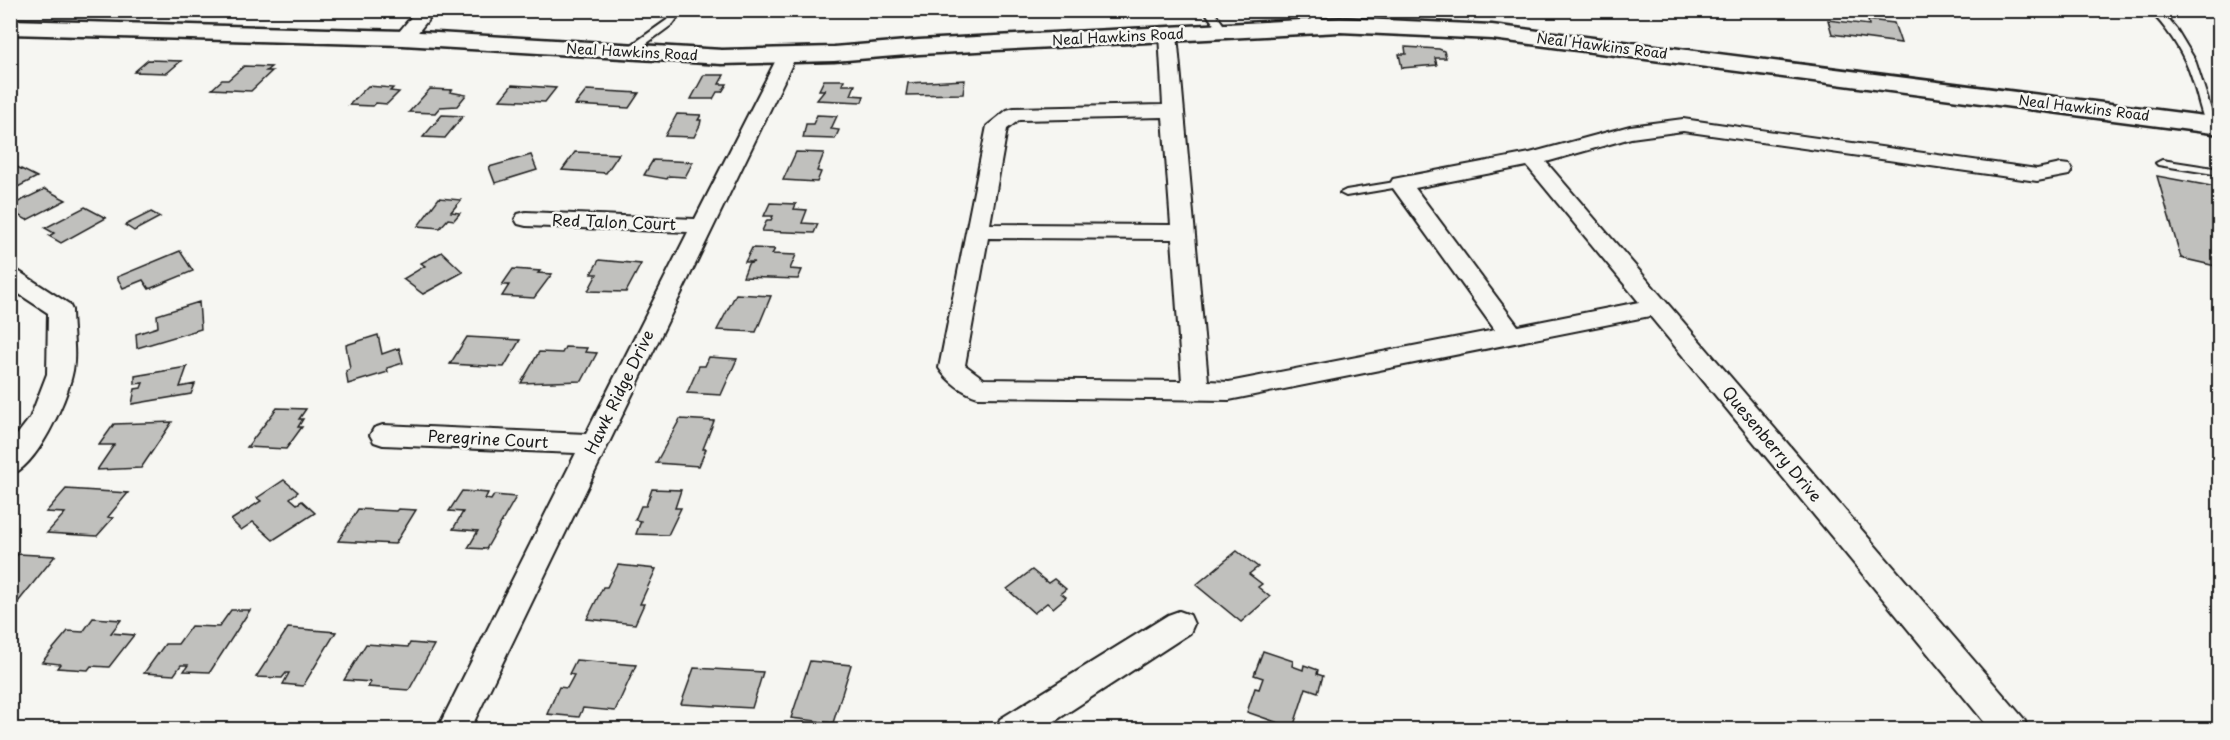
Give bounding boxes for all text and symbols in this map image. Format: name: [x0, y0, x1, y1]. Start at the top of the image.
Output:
street label: Neal Hawkins Road: [1052, 23, 1184, 50]
street label: Neal Hawkins Road: [1535, 27, 1669, 64]
street label: Neal Hawkins Road: [566, 38, 698, 65]
street label: Neal Hawkins Road: [2017, 89, 2151, 126]
street label: Red Talon Court: [552, 207, 677, 235]
street label: Hawk Ridge Drive: [578, 325, 659, 458]
street label: Quesenberry Drive: [1717, 380, 1828, 506]
street label: Peregrine Court: [427, 423, 549, 453]

